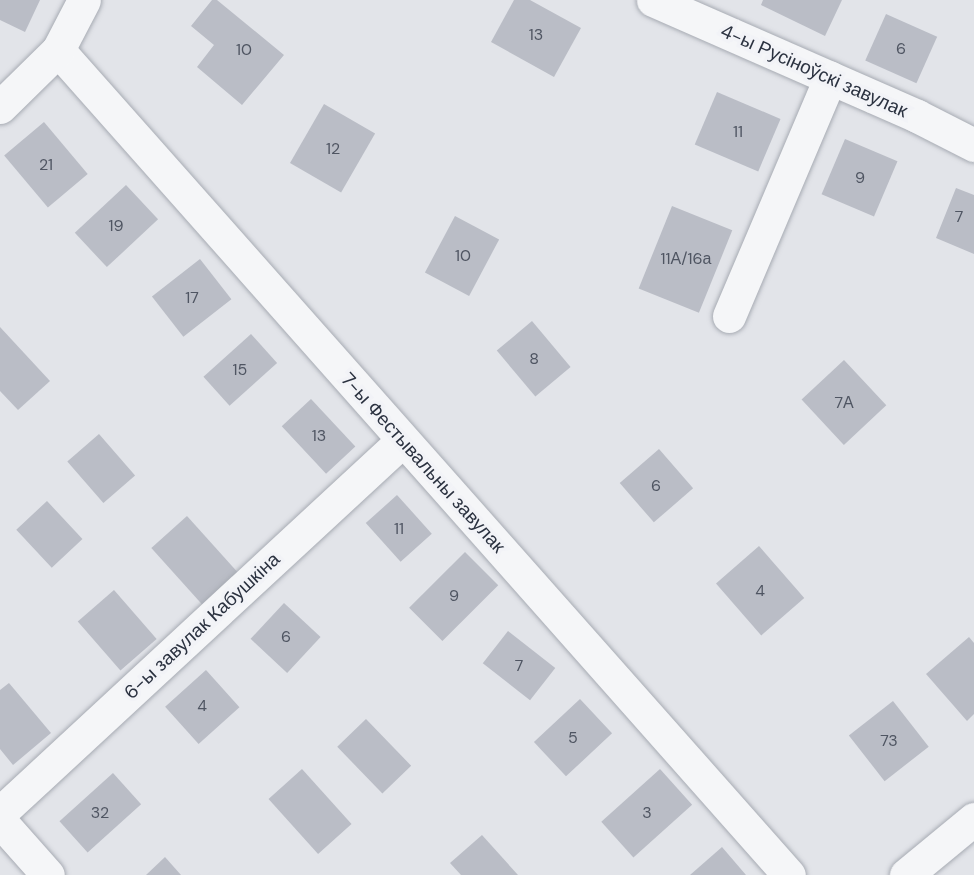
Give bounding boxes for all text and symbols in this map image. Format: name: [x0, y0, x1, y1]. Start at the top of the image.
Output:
street label: 4-ы Русіноўскі завулак: [717, 20, 911, 122]
house number: 13: [529, 25, 543, 45]
house number: 6: [896, 39, 906, 59]
house number: 10: [236, 40, 252, 60]
house number: 11: [733, 122, 743, 142]
house number: 12: [326, 139, 340, 159]
house number: 21: [39, 155, 53, 175]
house number: 9: [855, 168, 865, 188]
house number: 7: [955, 207, 963, 227]
house number: 19: [108, 216, 124, 236]
house number: 10: [455, 246, 471, 266]
house number: 11А/16а: [661, 249, 711, 269]
house number: 17: [185, 288, 199, 308]
house number: 8: [529, 349, 539, 369]
house number: 15: [233, 360, 247, 380]
street label: 7-ы Фестывальны завулак: [336, 368, 510, 558]
house number: 7А: [834, 393, 854, 413]
house number: 13: [312, 426, 326, 446]
house number: 6: [651, 476, 661, 496]
house number: 11: [394, 519, 404, 539]
street label: 6-ы завулак Кабушкіна: [119, 548, 285, 704]
house number: 4: [755, 581, 765, 601]
house number: 9: [449, 586, 459, 606]
house number: 6: [281, 627, 291, 647]
house number: 7: [515, 656, 523, 676]
house number: 4: [197, 696, 207, 716]
house number: 5: [568, 728, 578, 748]
house number: 73: [880, 731, 898, 751]
house number: 32: [91, 803, 109, 823]
house number: 3: [642, 803, 652, 823]

